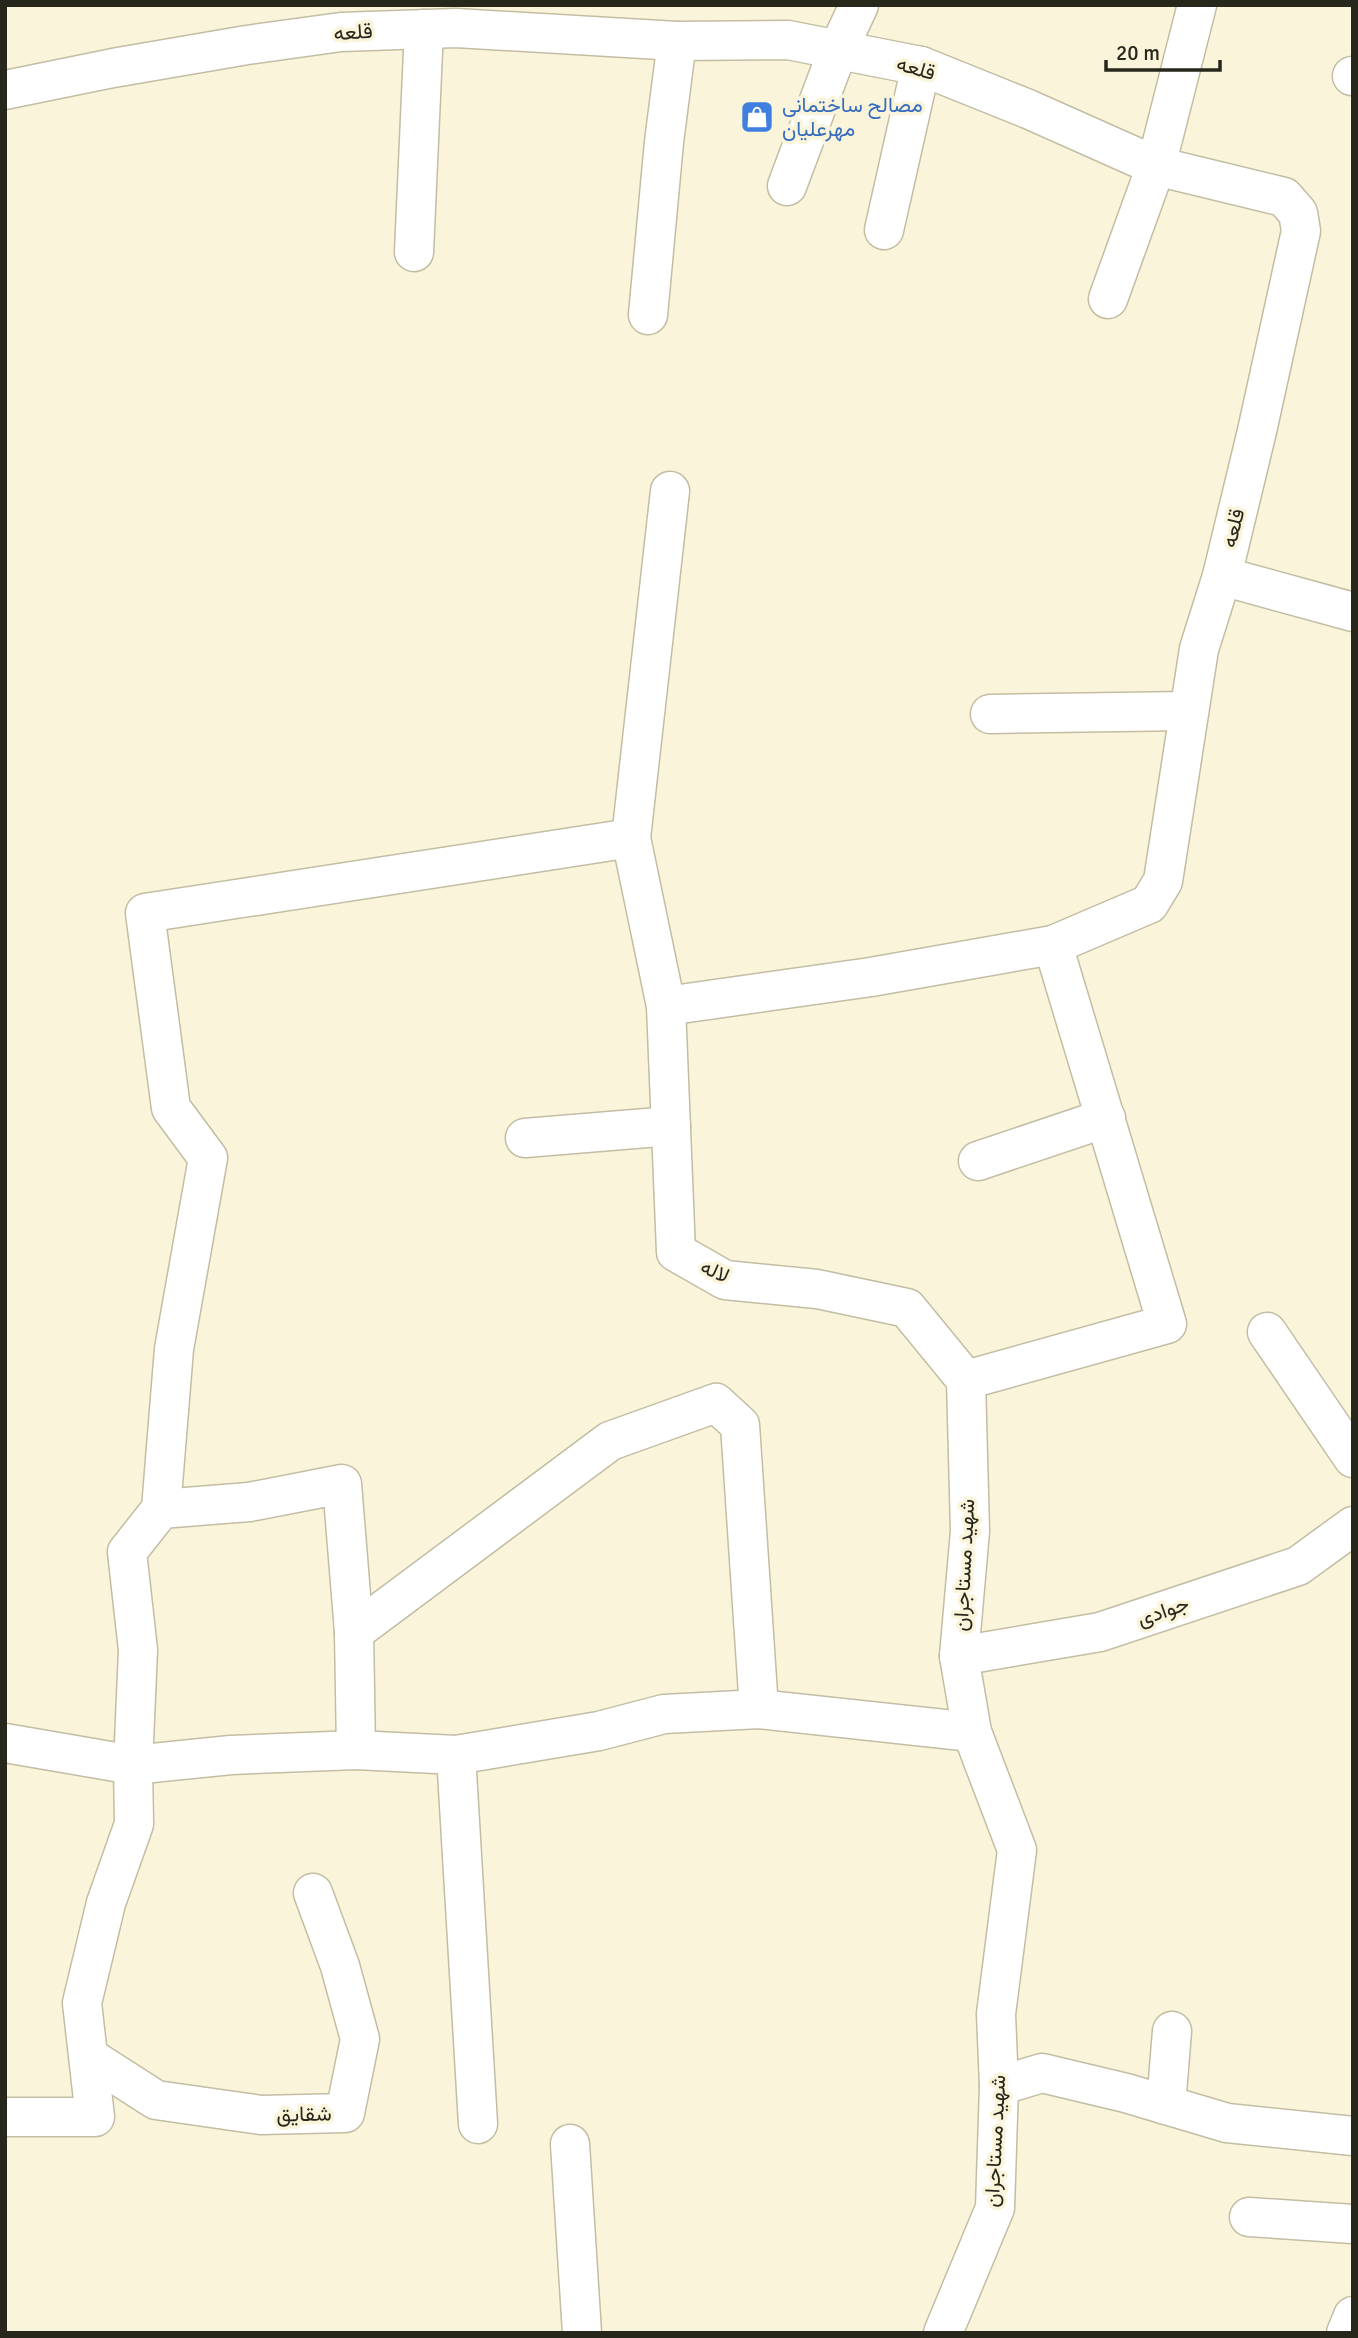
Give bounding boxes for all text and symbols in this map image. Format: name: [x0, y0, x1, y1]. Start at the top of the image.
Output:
street label: قلعه: [333, 18, 373, 46]
scale bar: [1106, 28, 1220, 72]
text: 20 m: [1116, 40, 1160, 66]
street label: قلعه: [894, 50, 938, 86]
place label: مصالح ساختمانی مهرعلیان: [782, 92, 923, 142]
shop icon: مصالح ساختمانی مهرعلیان: [738, 98, 776, 136]
street label: قلعه: [1216, 506, 1250, 550]
street label: لاله: [697, 1253, 733, 1289]
street label: شهید مستاجران: [948, 1498, 980, 1632]
street label: جوادی: [1134, 1590, 1192, 1632]
street label: شهید مستاجران: [979, 2074, 1011, 2208]
street label: شقایق: [276, 2101, 332, 2127]

